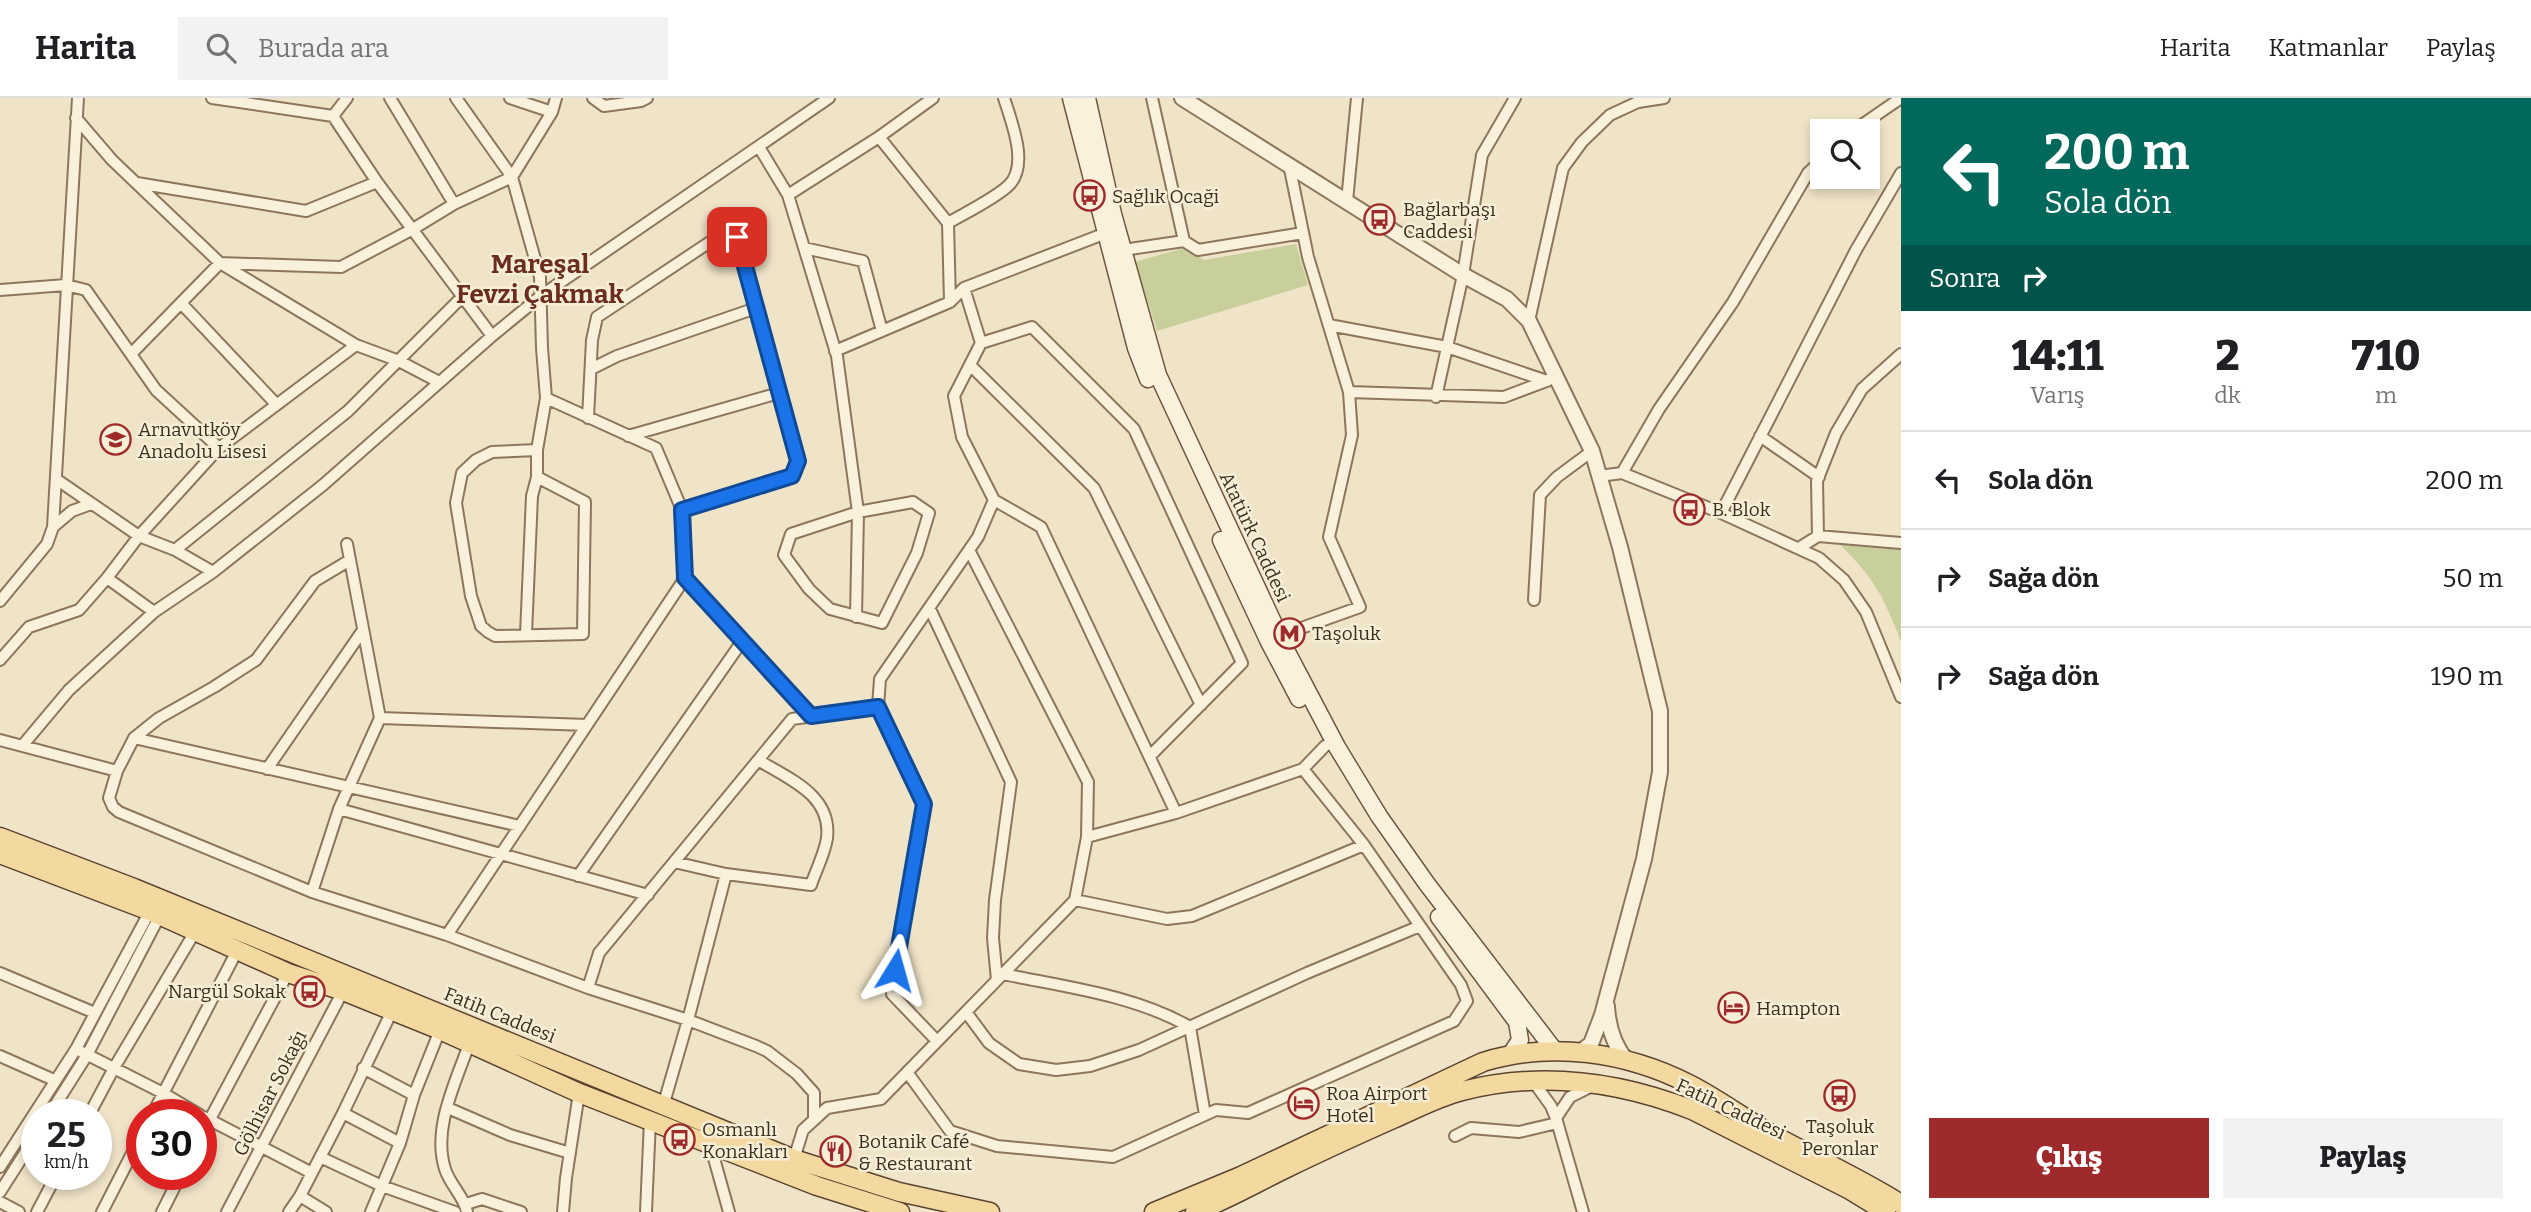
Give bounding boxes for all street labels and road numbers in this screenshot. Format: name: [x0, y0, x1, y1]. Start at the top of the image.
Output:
street label: Atatürk Caddesi: [1215, 468, 1295, 606]
street label: Fatih Caddesi: [441, 982, 560, 1048]
street label: Gölhisar Sokağı: [228, 1026, 312, 1160]
street label: Fatih Caddesi: [1672, 1074, 1790, 1145]

